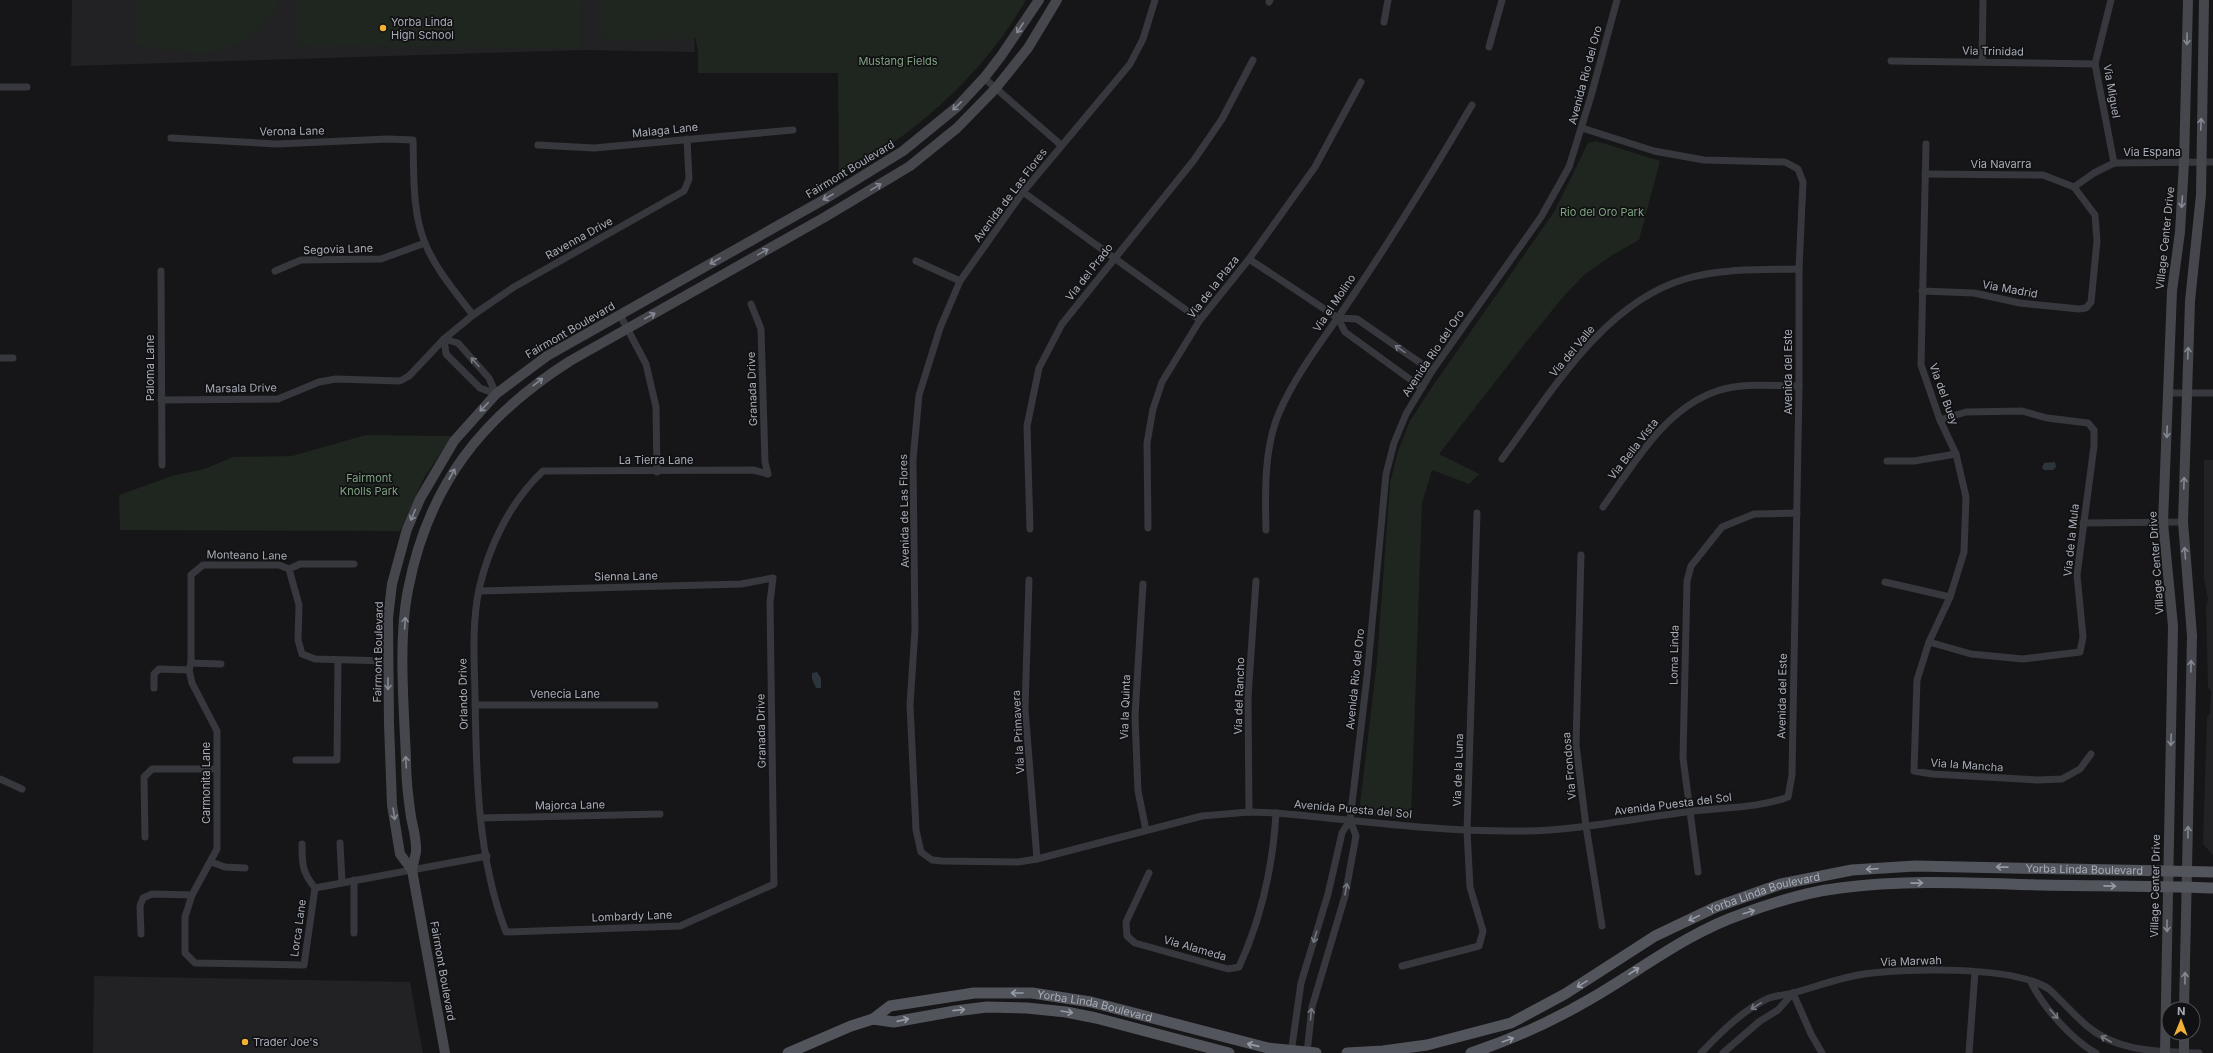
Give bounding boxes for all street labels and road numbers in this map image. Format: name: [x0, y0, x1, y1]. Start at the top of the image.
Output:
street label: Avenida Rio del Oro: [1565, 24, 1605, 126]
street label: Via Trinidad: [1962, 43, 2024, 59]
street label: Via Miguel: [2100, 63, 2124, 119]
street label: Malaga Lane: [631, 120, 699, 140]
street label: Verona Lane: [259, 123, 325, 139]
street label: Fairmont Boulevard: [803, 137, 897, 201]
street label: Avenida de Las Flores: [970, 145, 1050, 245]
street label: Via Espana: [2123, 145, 2181, 159]
street label: Via Navarra: [1971, 157, 2031, 171]
street label: Village Center Drive: [2153, 186, 2177, 290]
street label: Ravenna Drive: [543, 214, 615, 262]
street label: Via del Prado: [1062, 240, 1116, 304]
street label: Segovia Lane: [303, 241, 373, 257]
street label: Via de la Plaza: [1184, 253, 1242, 321]
street label: Via el Molino: [1310, 271, 1359, 335]
street label: Via Madrid: [1981, 277, 2039, 301]
street label: Fairmont Boulevard: [523, 299, 617, 361]
street label: Avenida Rio del Oro: [1399, 307, 1467, 399]
street label: Via del Valle: [1546, 322, 1598, 380]
street label: Avenida del Este: [1781, 329, 1795, 415]
street label: Paloma Lane: [143, 335, 157, 401]
street label: Granada Drive: [744, 352, 760, 426]
street label: Via del Buey: [1926, 361, 1962, 427]
street label: Marsala Drive: [205, 380, 277, 396]
street label: Via Bella Vista: [1605, 416, 1661, 482]
street label: La Tierra Lane: [619, 453, 693, 467]
street label: Avenida de Las Flores: [896, 454, 912, 568]
street label: Via de la Mula: [2060, 503, 2082, 577]
street label: Village Center Drive: [2145, 511, 2167, 615]
street label: Monteano Lane: [207, 547, 287, 563]
street label: Sienna Lane: [594, 568, 658, 584]
street label: Fairmont Boulevard: [370, 601, 386, 703]
street label: Loma Linda: [1666, 625, 1682, 685]
street label: Avenida Rio del Oro: [1343, 627, 1367, 730]
street label: Avenida del Este: [1774, 653, 1790, 739]
street label: Via del Rancho: [1231, 657, 1247, 735]
street label: Orlando Drive: [455, 658, 471, 730]
street label: Via la Quinta: [1117, 674, 1133, 740]
street label: Venecia Lane: [530, 687, 600, 701]
street label: Via la Primavera: [1009, 690, 1027, 774]
street label: Granada Drive: [753, 694, 769, 768]
street label: Via Frondosa: [1559, 731, 1579, 801]
street label: Via de la Luna: [1450, 733, 1466, 807]
street label: Carmonita Lane: [199, 742, 213, 824]
street label: Via la Mancha: [1930, 755, 2004, 775]
street label: Avenida Puesta del Sol: [1613, 790, 1733, 818]
street label: Majorca Lane: [535, 797, 605, 813]
street label: Avenida Puesta del Sol: [1293, 797, 1413, 821]
street label: Village Center Drive: [2147, 834, 2163, 938]
street label: Yorba Linda Boulevard: [2026, 861, 2143, 878]
street label: Yorba Linda Boulevard: [1705, 869, 1821, 917]
street label: Lorca Lane: [287, 898, 309, 958]
street label: Lombardy Lane: [591, 908, 673, 924]
street label: Fairmont Boulevard: [427, 920, 459, 1022]
street label: Via Alameda: [1162, 932, 1228, 964]
street label: Via Marwah: [1880, 953, 1942, 969]
street label: Yorba Linda Boulevard: [1036, 987, 1154, 1025]

